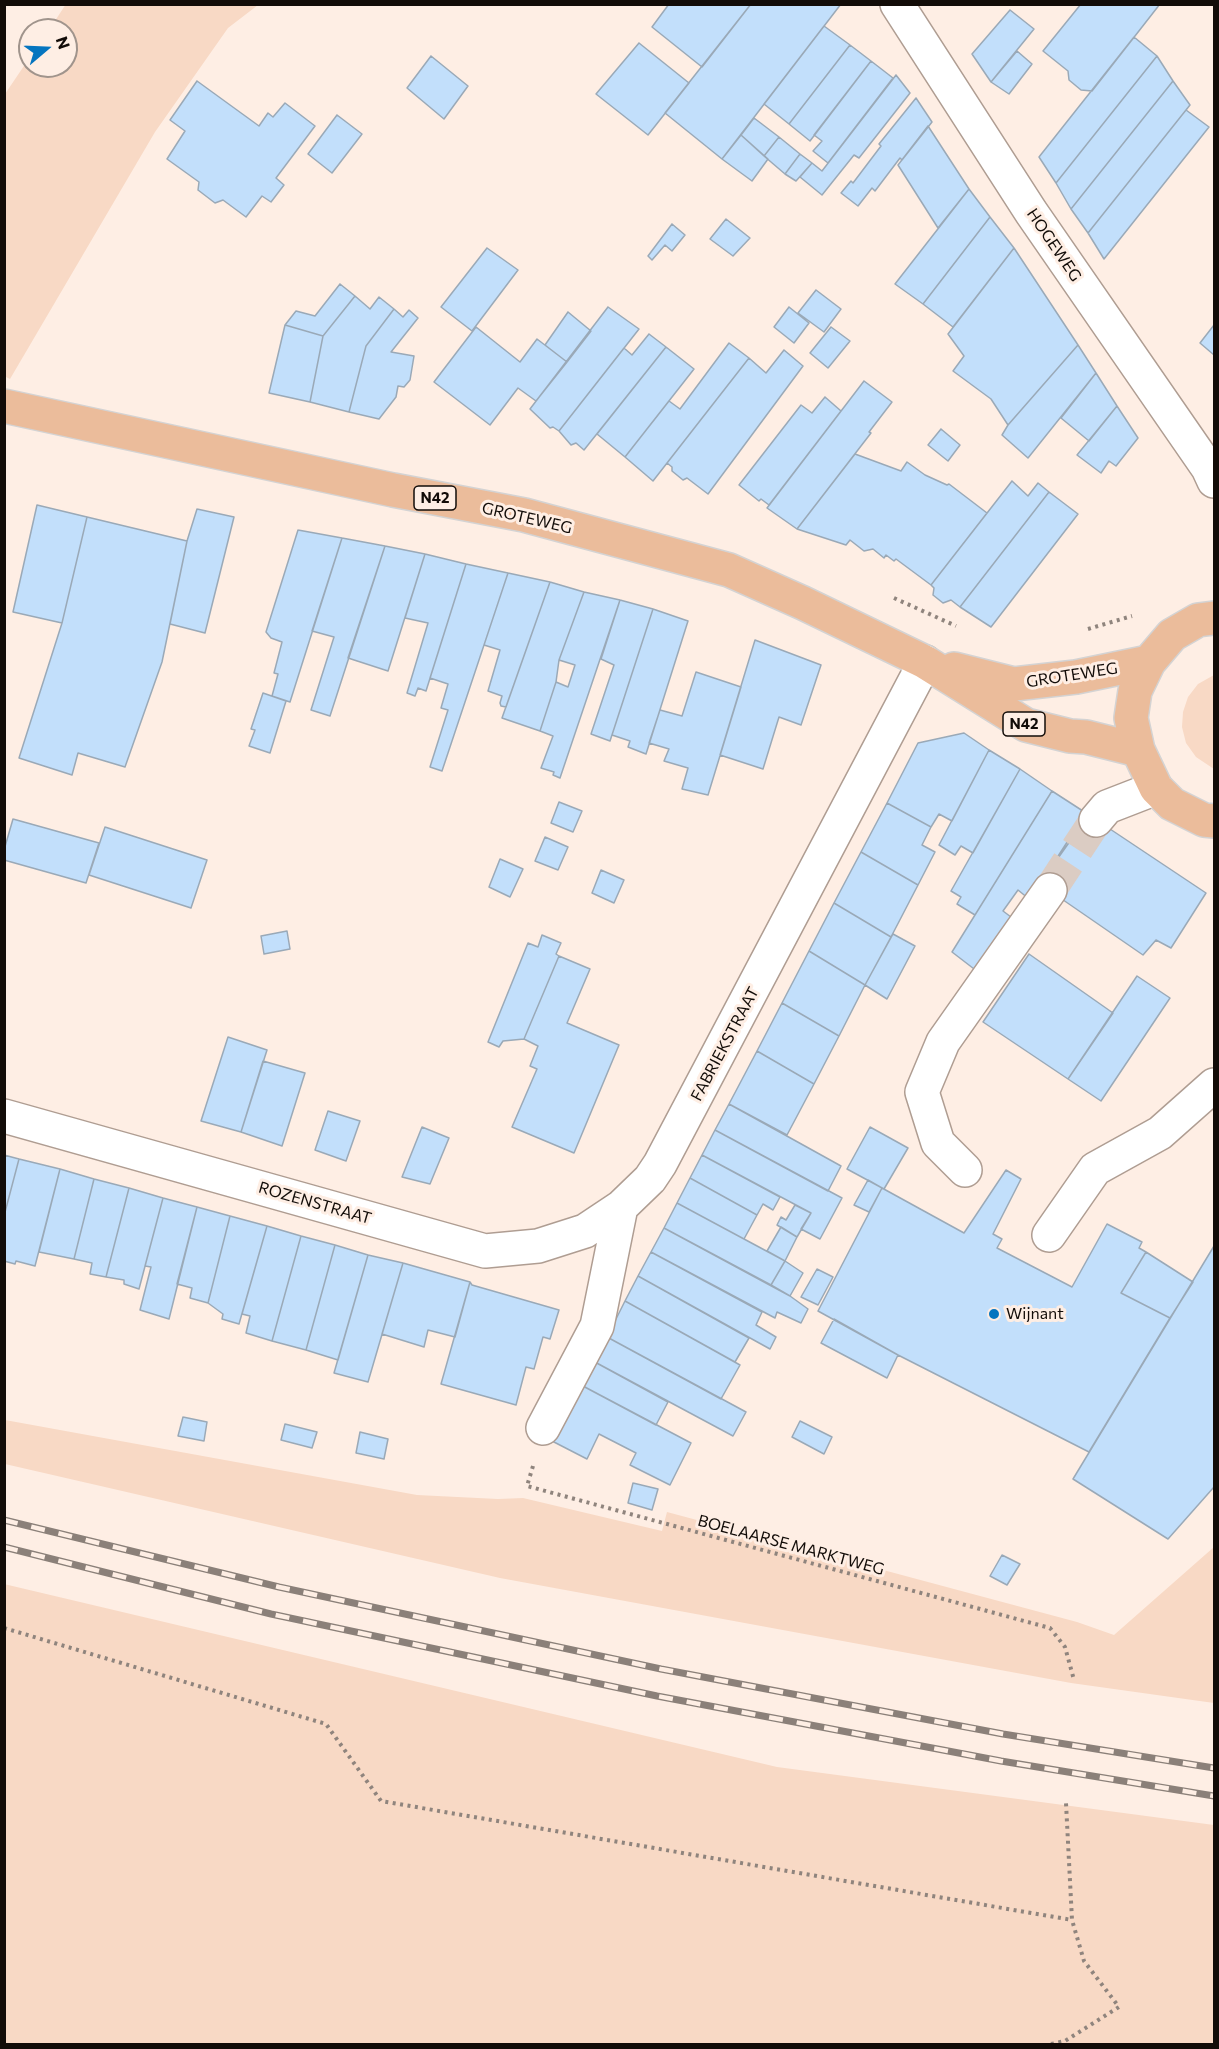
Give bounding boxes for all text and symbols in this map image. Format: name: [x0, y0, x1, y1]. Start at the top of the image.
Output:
north arrow: [18, 18, 78, 78]
text: N: [53, 34, 75, 51]
street label: HOGEWEG: [1023, 205, 1085, 285]
road number: N42: [414, 486, 456, 510]
street label: GROTEWEG: [480, 498, 574, 538]
street label: GROTEWEG: [1025, 658, 1119, 692]
road number: N42: [1003, 712, 1045, 736]
street label: FABRIEKSTRAAT: [687, 984, 763, 1104]
street label: ROZENSTRAAT: [256, 1178, 374, 1228]
place label: Wijnant: [1006, 1304, 1064, 1324]
marker: Wijnant: [987, 1307, 1001, 1321]
street label: BOELAARSE MARKTWEG: [696, 1511, 886, 1579]

